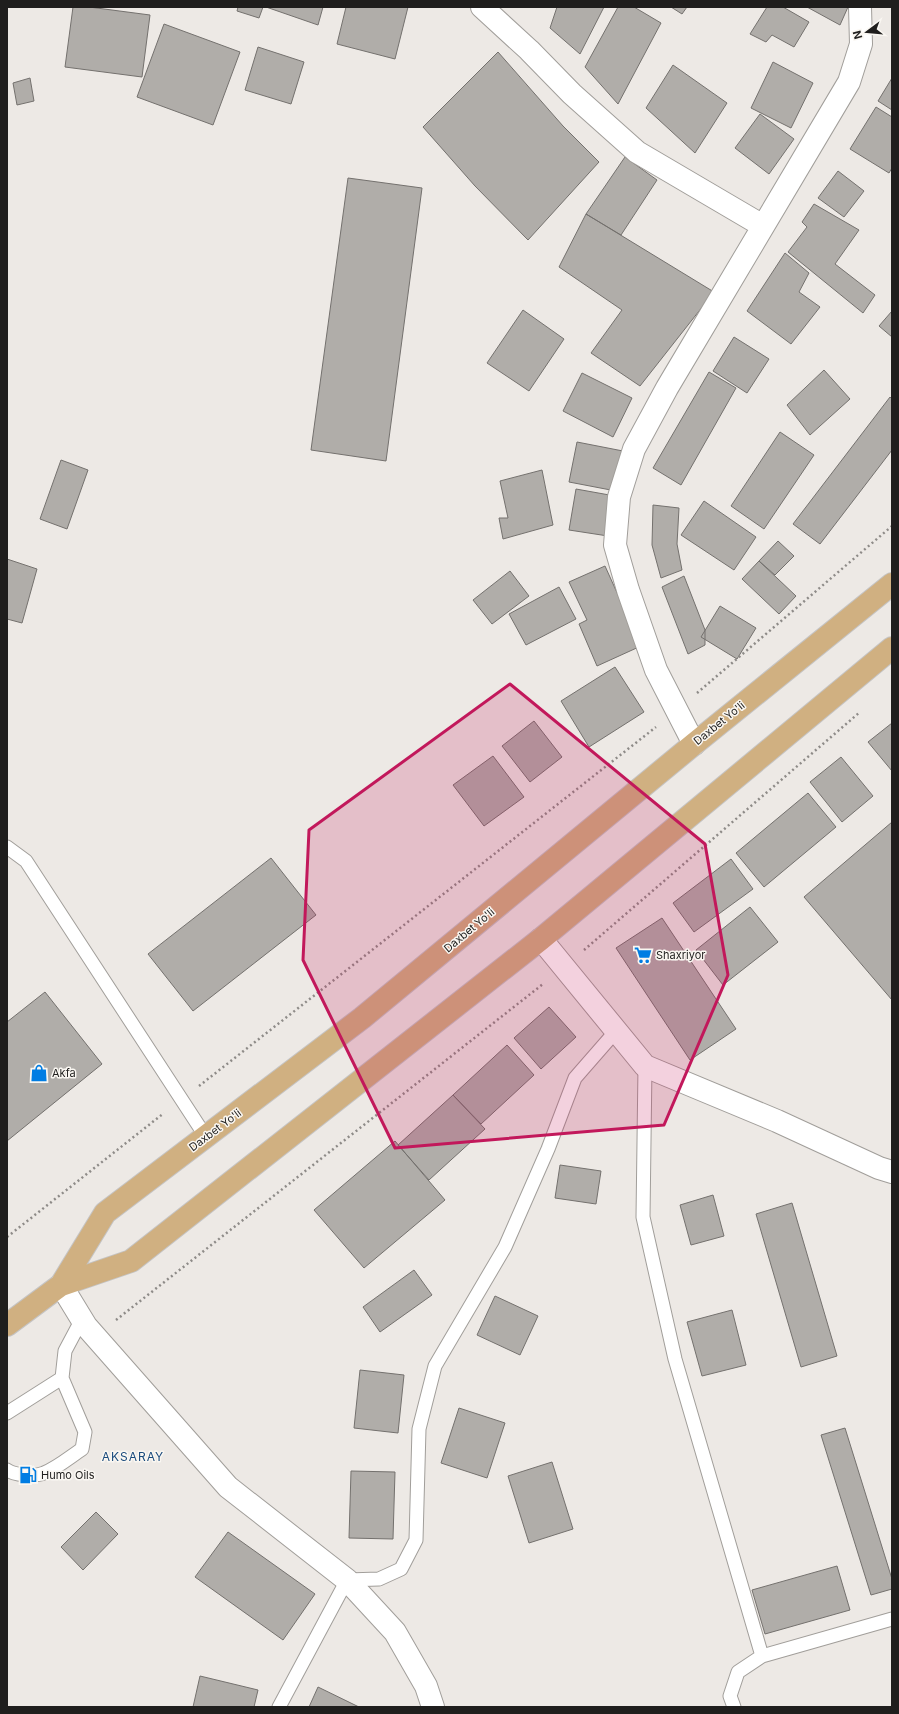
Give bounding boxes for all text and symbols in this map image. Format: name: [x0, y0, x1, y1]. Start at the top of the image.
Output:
north arrow: [847, 12, 887, 52]
text: N: [850, 29, 865, 41]
street label: Daxbet Yo'li: [691, 698, 747, 748]
street label: Daxbet Yo'li: [441, 905, 497, 955]
supermarket icon: Shaxriyor: [633, 945, 653, 965]
place label: Shaxriyor: [656, 948, 705, 962]
shop icon: Akfa: [29, 1063, 49, 1083]
place label: Akfa: [52, 1066, 76, 1080]
street label: Daxbet Yo'li: [186, 1106, 244, 1154]
district label: AKSARAY: [102, 1449, 164, 1464]
fuel station icon: Humo Oils: [18, 1465, 38, 1485]
place label: Humo Oils: [41, 1468, 95, 1482]

